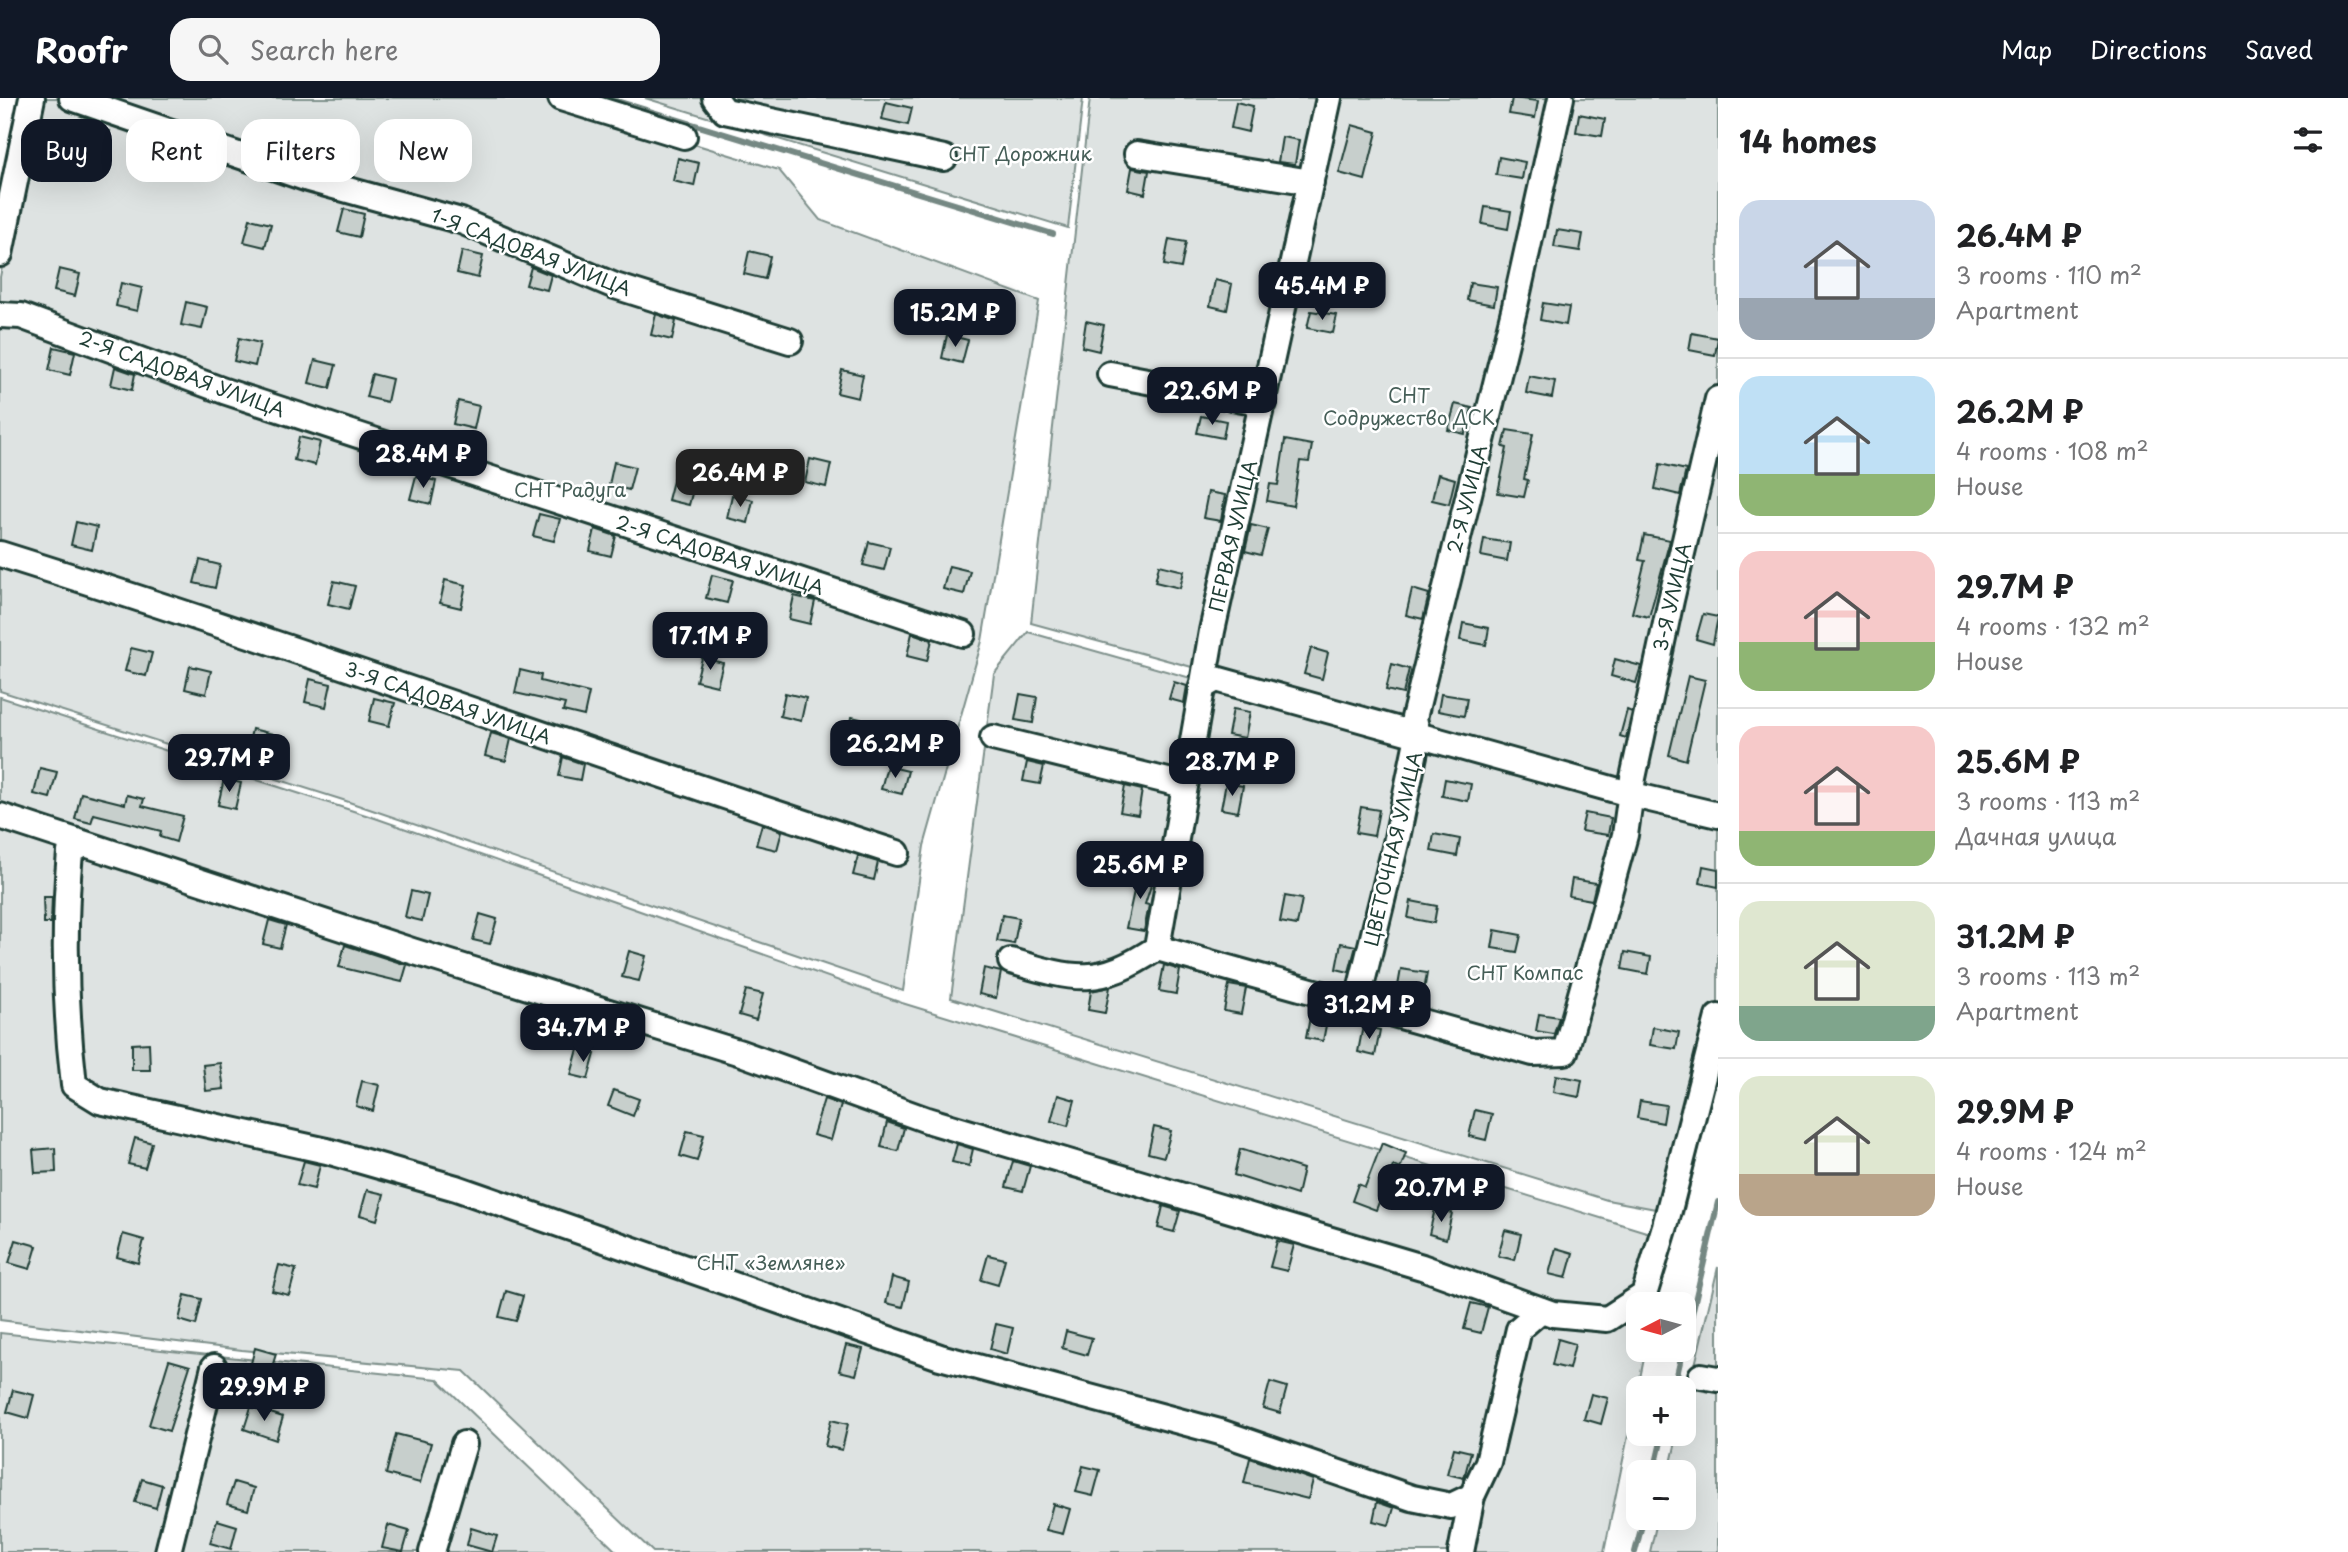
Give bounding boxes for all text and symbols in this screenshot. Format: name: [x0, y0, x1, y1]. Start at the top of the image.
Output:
search box: [170, 18, 660, 81]
text: Roofr: [35, 24, 128, 74]
icon: search: [194, 30, 232, 68]
text: Search here: [250, 30, 398, 69]
text: Map: [2001, 31, 2052, 67]
text: Directions: [2090, 31, 2207, 67]
text: Saved: [2245, 31, 2313, 67]
text: 14 homes: [1739, 118, 1877, 163]
chip: Buy: [21, 119, 112, 182]
chip: Rent: [126, 119, 227, 182]
chip: Filters: [241, 119, 360, 182]
chip: New: [374, 119, 472, 182]
icon: filters: [2289, 121, 2327, 159]
park label: СНТ Дорожник: [948, 139, 1092, 167]
street label: 1-Я САДОВАЯ УЛИЦА: [427, 200, 635, 302]
text: 26.4M ₽: [1956, 212, 2082, 257]
icon: home: [1795, 228, 1879, 312]
text: 3 rooms · 110 m²: [1956, 257, 2142, 292]
pin: 45.4M ₽: [1257, 262, 1387, 322]
text: 45.4M ₽: [1275, 267, 1369, 302]
pin: 15.2M ₽: [890, 289, 1020, 349]
text: Apartment: [1956, 292, 2079, 327]
text: 15.2M ₽: [910, 294, 1000, 329]
street label: 2-Я САДОВАЯ УЛИЦА: [76, 323, 289, 423]
pin: 22.6M ₽: [1147, 368, 1277, 427]
text: 22.6M ₽: [1163, 372, 1261, 407]
park label: СНТ Содружество ДСК: [1323, 381, 1495, 431]
text: 26.2M ₽: [1956, 388, 2083, 433]
icon: home: [1795, 404, 1879, 488]
pin: 28.4M ₽: [358, 430, 488, 490]
text: 4 rooms · 108 m²: [1956, 433, 2149, 468]
text: 28.4M ₽: [375, 435, 471, 470]
street label: 2-Я УЛИЦА: [1439, 441, 1493, 556]
pin: 26.4M ₽: [675, 450, 805, 509]
text: 26.4M ₽: [692, 454, 788, 489]
street label: ПЕРВАЯ УЛИЦА: [1201, 457, 1263, 614]
text: House: [1956, 468, 2023, 503]
park label: СНТ Радуга: [514, 475, 626, 503]
street label: 2-Я САДОВАЯ УЛИЦА: [613, 507, 828, 601]
street label: 3-Я УЛИЦА: [1645, 540, 1697, 654]
text: 29.7M ₽: [1956, 563, 2073, 608]
icon: home: [1795, 579, 1879, 663]
text: 4 rooms · 132 m²: [1956, 608, 2150, 643]
pin: 17.1M ₽: [645, 612, 775, 672]
text: 17.1M ₽: [669, 617, 751, 652]
text: House: [1956, 643, 2023, 678]
street label: 3-Я САДОВАЯ УЛИЦА: [341, 654, 555, 751]
pin: 26.2M ₽: [830, 720, 960, 780]
text: 26.2M ₽: [846, 725, 944, 760]
pin: 29.7M ₽: [164, 734, 294, 794]
pin: 28.7M ₽: [1167, 738, 1297, 798]
text: 25.6M ₽: [1956, 738, 2080, 783]
text: 29.7M ₽: [184, 739, 274, 774]
text: 28.7M ₽: [1185, 743, 1279, 778]
street label: ЦВЕТОЧНАЯ УЛИЦА: [1356, 749, 1428, 949]
icon: home: [1795, 754, 1879, 838]
text: 3 rooms · 113 m²: [1956, 783, 2140, 818]
text: Дачная улица: [1956, 818, 2116, 853]
pin: 25.6M ₽: [1075, 842, 1205, 901]
text: 25.6M ₽: [1093, 846, 1187, 881]
text: 31.2M ₽: [1956, 913, 2075, 958]
icon: home: [1795, 929, 1879, 1013]
park label: СНТ Компас: [1467, 958, 1584, 986]
text: 3 rooms · 113 m²: [1956, 958, 2140, 993]
pin: 31.2M ₽: [1304, 982, 1434, 1041]
text: 31.2M ₽: [1324, 986, 1414, 1021]
text: Apartment: [1956, 993, 2079, 1028]
pin: 34.7M ₽: [518, 1004, 648, 1064]
text: 34.7M ₽: [536, 1009, 630, 1044]
text: 29.9M ₽: [1956, 1088, 2074, 1133]
icon: home: [1795, 1104, 1879, 1188]
text: 4 rooms · 124 m²: [1956, 1133, 2147, 1168]
pin: 20.7M ₽: [1376, 1164, 1506, 1224]
text: House: [1956, 1168, 2023, 1203]
text: 20.7M ₽: [1394, 1169, 1488, 1204]
park label: СНТ «Земляне»: [697, 1248, 846, 1276]
north arrow: [1626, 1292, 1696, 1362]
map controls: [1626, 1292, 1696, 1530]
pin: 29.9M ₽: [199, 1364, 329, 1423]
text: 29.9M ₽: [219, 1368, 309, 1403]
button: +: [1626, 1376, 1696, 1446]
button: −: [1626, 1460, 1696, 1530]

